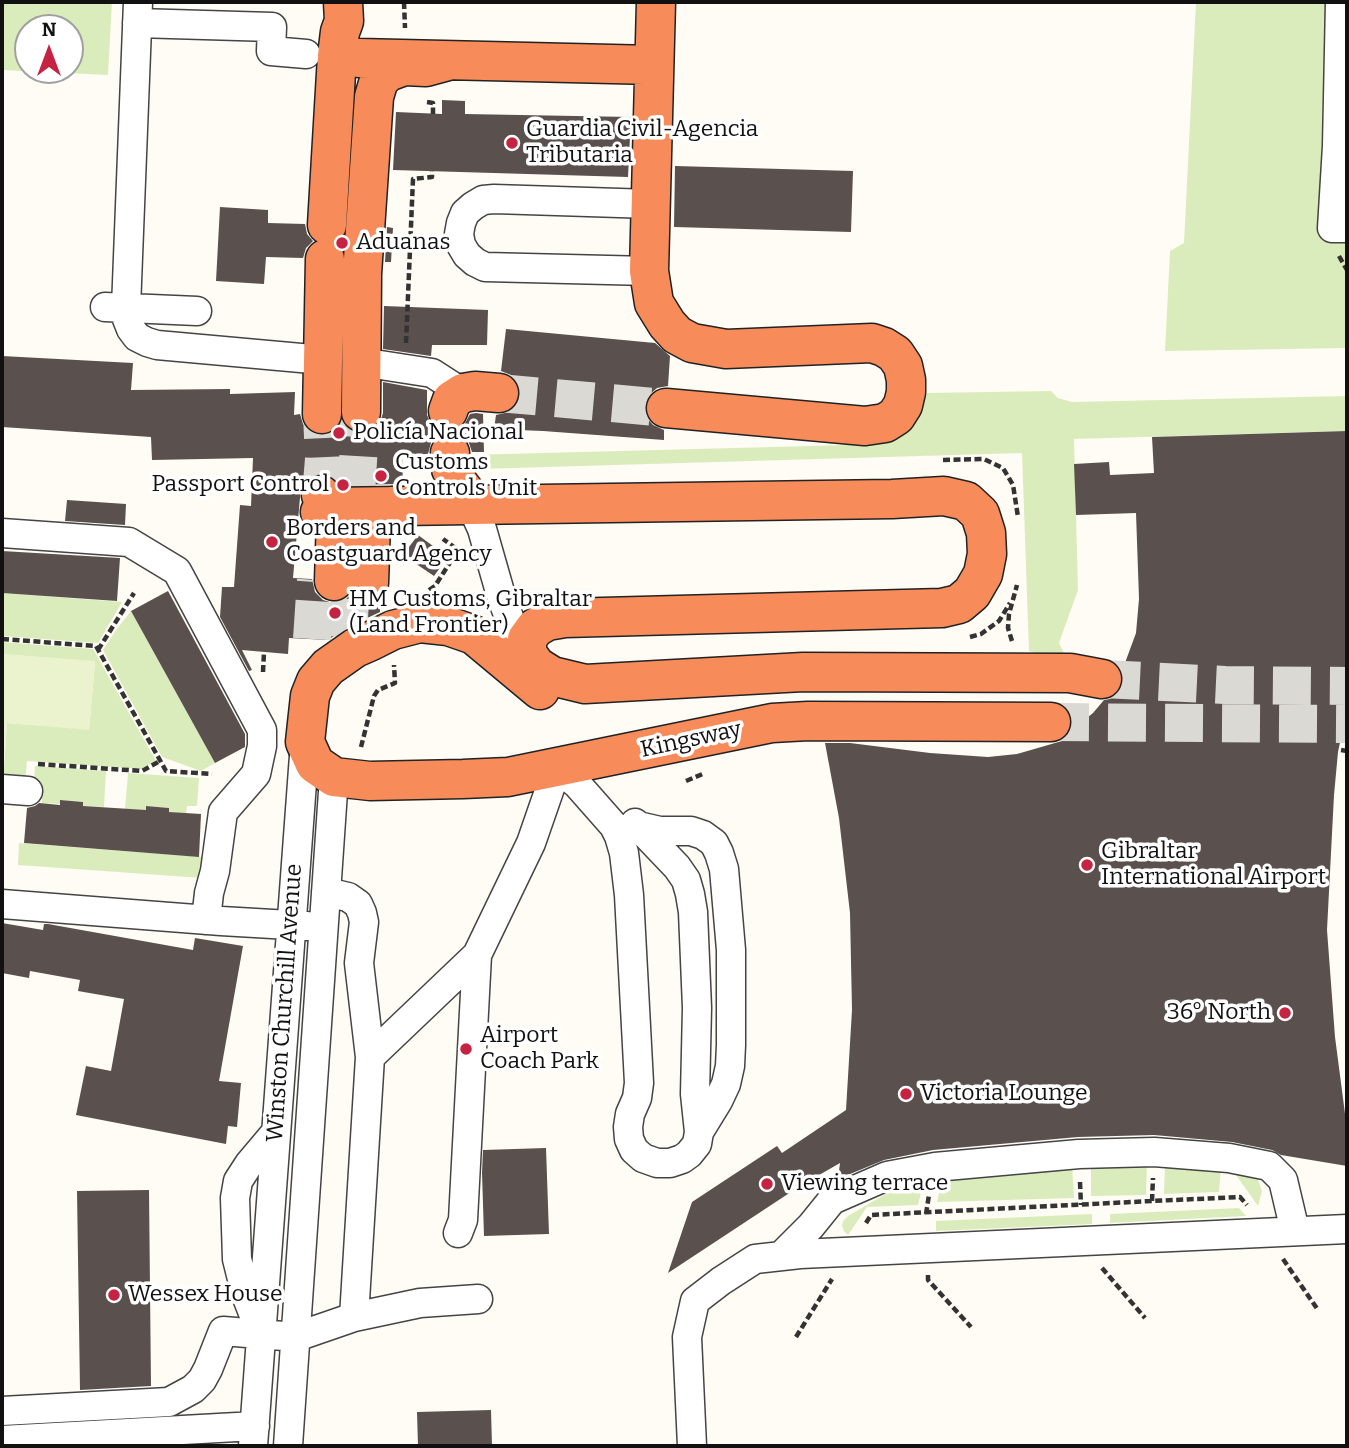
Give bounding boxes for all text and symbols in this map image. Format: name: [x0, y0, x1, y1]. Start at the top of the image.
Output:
north arrow: [14, 14, 84, 84]
text: N: [42, 18, 56, 41]
place label: Guardia Civil-Agencia Tributaria: [526, 116, 758, 170]
marker: Guardia Civil-Agencia Tributaria: [504, 135, 520, 151]
place label: Aduanas: [356, 229, 450, 257]
marker: Aduanas: [334, 235, 350, 251]
place label: Policía Nacional: [353, 419, 524, 447]
marker: Policía Nacional: [331, 425, 347, 441]
place label: Customs Controls Unit: [395, 449, 537, 503]
marker: Customs Controls Unit: [373, 468, 389, 484]
place label: Passport Control: [151, 471, 329, 499]
marker: Passport Control: [335, 477, 351, 493]
place label: Borders and Coastguard Agency: [286, 515, 492, 569]
marker: Borders and Coastguard Agency: [264, 534, 280, 550]
place label: HM Customs, Gibraltar (Land Frontier): [349, 586, 592, 640]
marker: HM Customs, Gibraltar (Land Frontier): [327, 605, 343, 621]
street label: Kingsway: [638, 716, 744, 764]
place label: Gibraltar International Airport: [1101, 838, 1326, 892]
marker: Gibraltar International Airport: [1079, 857, 1095, 873]
street label: Winston Churchill Avenue: [262, 863, 308, 1143]
place label: 36° North: [1167, 999, 1271, 1027]
marker: 36° North: [1277, 1005, 1293, 1021]
place label: Airport Coach Park: [480, 1022, 599, 1076]
marker: Airport Coach Park: [458, 1041, 474, 1057]
place label: Victoria Lounge: [920, 1080, 1088, 1108]
marker: Victoria Lounge: [898, 1086, 914, 1102]
place label: Viewing terrace: [781, 1170, 948, 1198]
marker: Viewing terrace: [759, 1176, 775, 1192]
place label: Wessex House: [128, 1281, 283, 1309]
marker: Wessex House: [106, 1287, 122, 1303]

